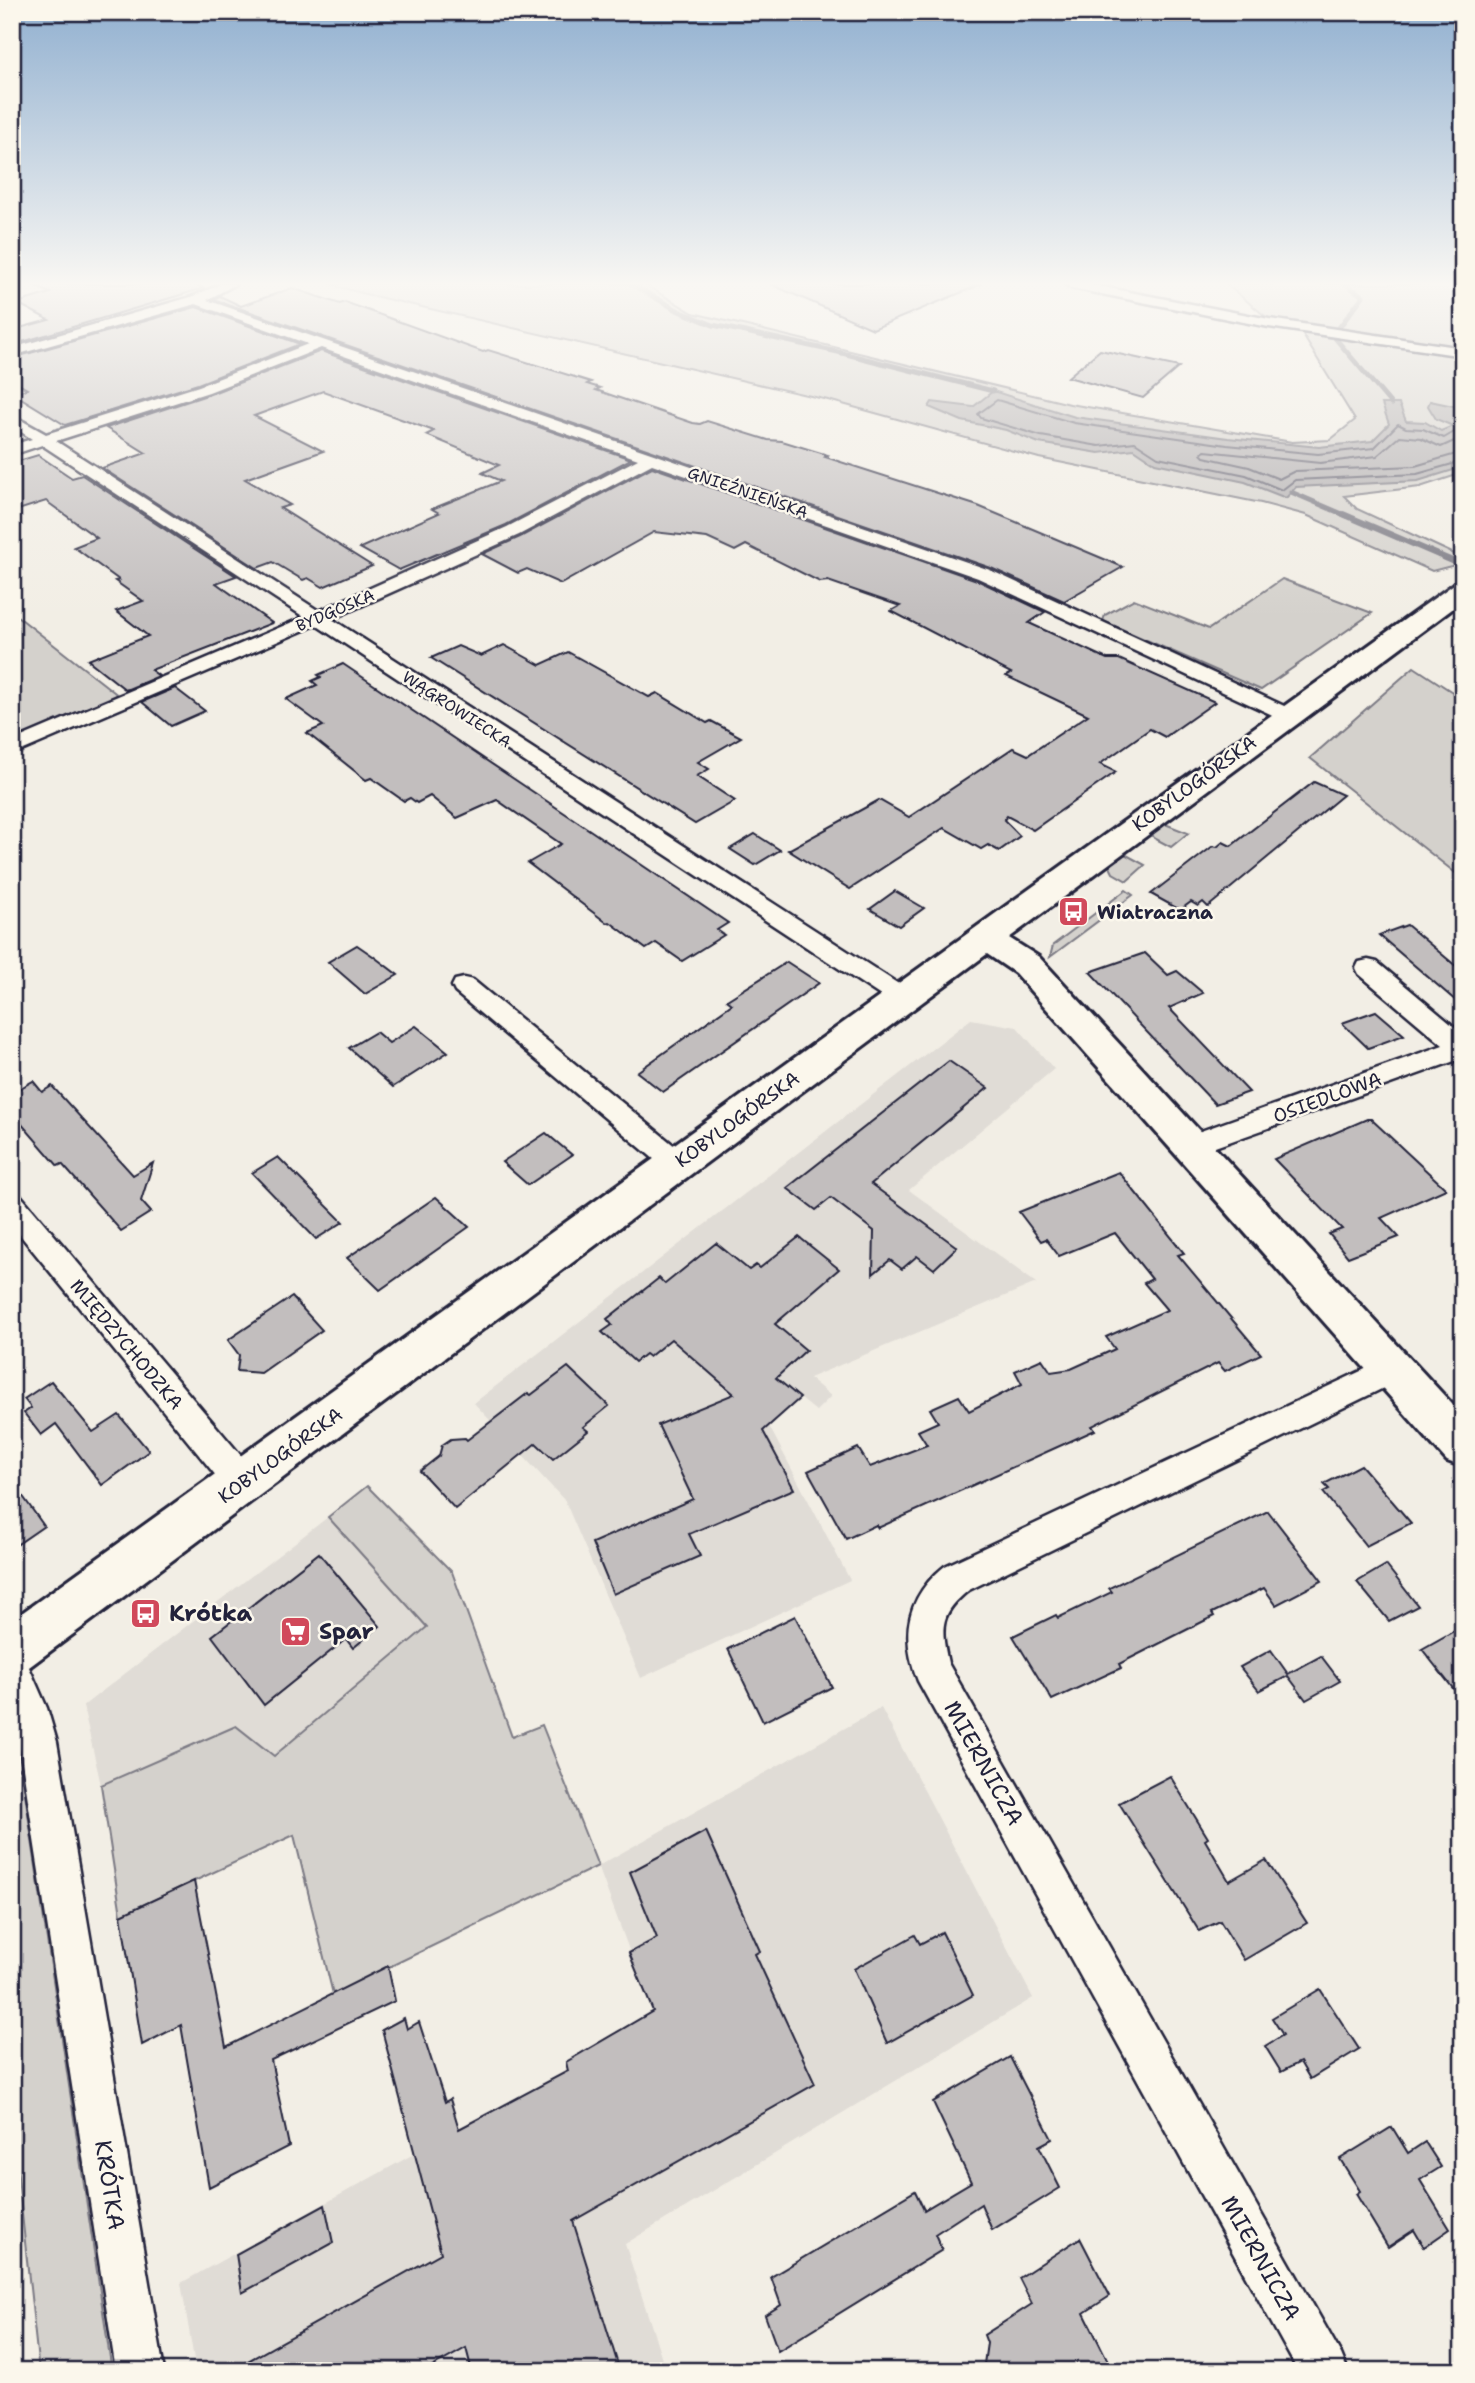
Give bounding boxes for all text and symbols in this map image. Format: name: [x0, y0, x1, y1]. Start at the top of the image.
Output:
street label: GNIEŹNIEŃSKA: [685, 462, 811, 523]
street label: BYDGOSKA: [293, 584, 378, 636]
street label: WĄGROWIECKA: [398, 666, 515, 752]
street label: KOBYLOGÓRSKA: [1126, 729, 1262, 837]
bus stop icon: Wiatraczna: [1057, 895, 1091, 929]
place label: Wiatraczna: [1097, 900, 1213, 925]
street label: KOBYLOGÓRSKA: [669, 1065, 805, 1173]
street label: OSIEDLOWA: [1269, 1066, 1385, 1129]
street label: MIĘDZYCHODZKA: [65, 1274, 189, 1415]
street label: KOBYLOGÓRSKA: [212, 1401, 348, 1509]
bus stop icon: Krótka: [129, 1596, 163, 1630]
place label: Krótka: [169, 1598, 253, 1628]
supermarket icon: Spar: [279, 1614, 313, 1648]
place label: Spar: [319, 1616, 374, 1646]
street label: MIERNICZA: [937, 1695, 1031, 1831]
street label: KRÓTKA: [88, 2138, 133, 2232]
street label: MIERNICZA: [1214, 2190, 1308, 2326]

